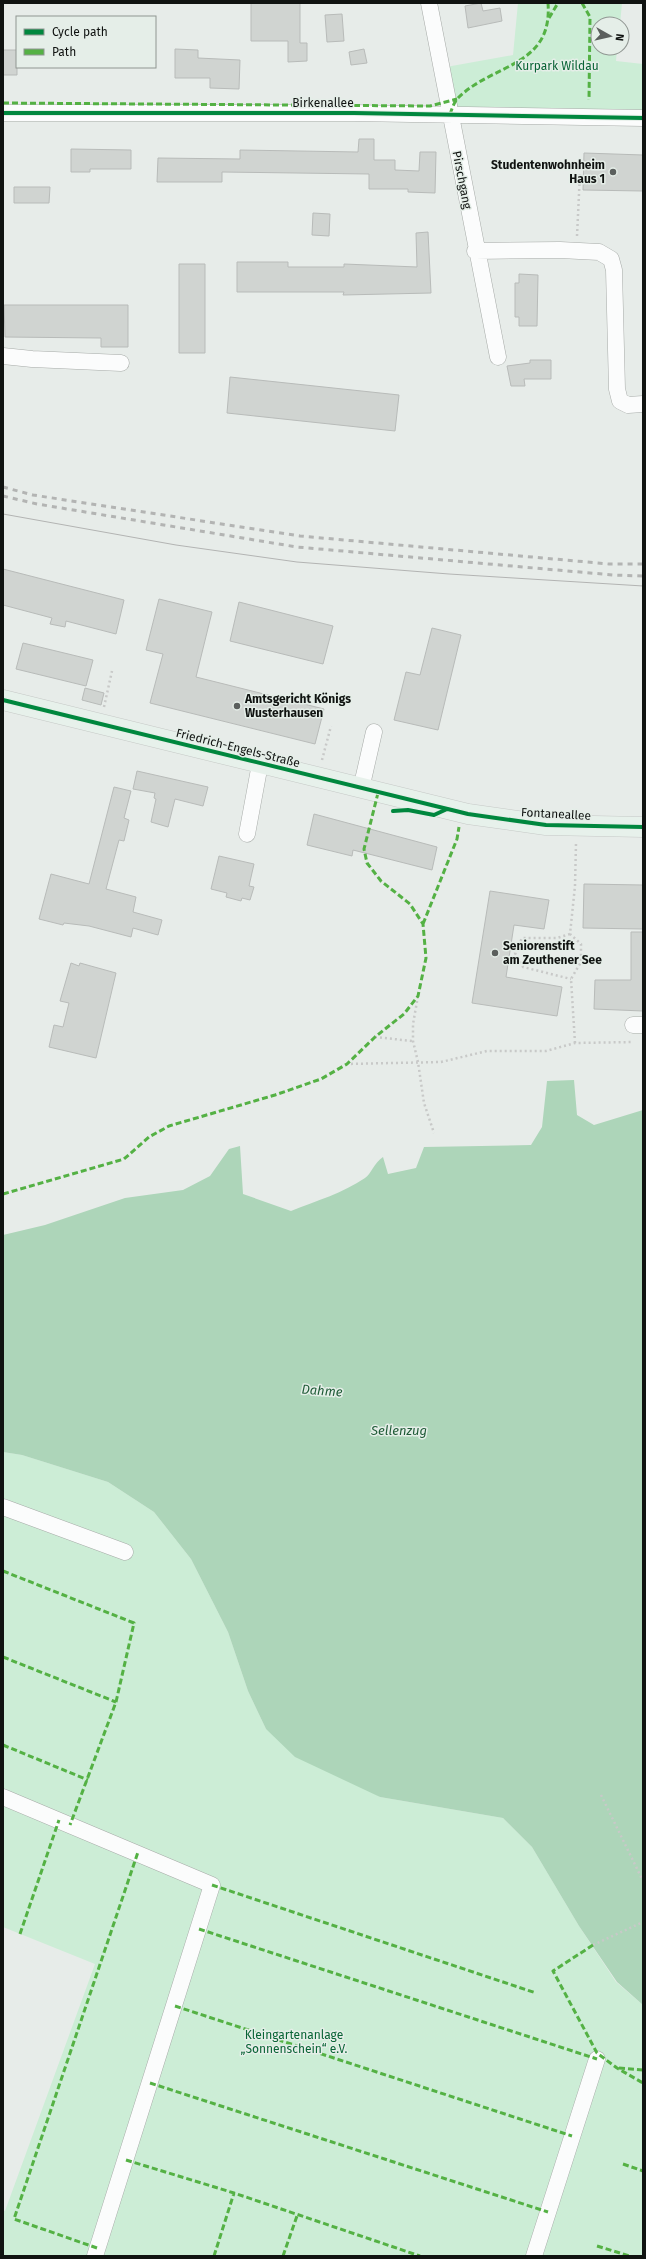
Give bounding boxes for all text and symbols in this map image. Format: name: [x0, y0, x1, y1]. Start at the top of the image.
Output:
legend: [16, 16, 156, 68]
north arrow: [590, 16, 630, 56]
text: Cycle path: [52, 25, 108, 39]
text: N: [612, 33, 626, 42]
text: Path: [52, 45, 76, 59]
park label: Kurpark Wildau: [515, 59, 599, 73]
street label: Birkenallee: [292, 96, 354, 110]
street label: Pirschgang: [449, 150, 475, 211]
place label: Studentenwohnheim Haus 1: [491, 158, 605, 186]
marker: Studentenwohnheim Haus 1: [608, 167, 618, 177]
place label: Amtsgericht Königs Wusterhausen: [244, 692, 351, 720]
marker: Amtsgericht Königs Wusterhausen: [232, 701, 242, 711]
street label: Friedrich-Engels-Straße: [175, 726, 301, 770]
street label: Fontaneallee: [521, 805, 591, 823]
place label: Seniorenstift am Zeuthener See: [503, 939, 602, 967]
marker: Seniorenstift am Zeuthener See: [490, 948, 500, 958]
water label: Dahme: [301, 1382, 343, 1399]
water label: Sellenzug: [370, 1423, 427, 1438]
park label: Kleingartenanlage „Sonnenschein“ e.V.: [241, 2028, 348, 2056]

